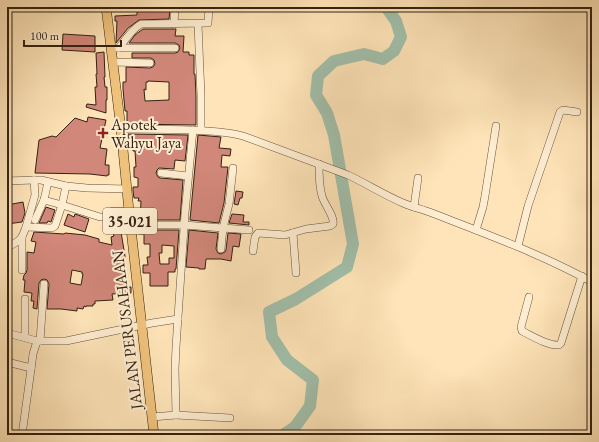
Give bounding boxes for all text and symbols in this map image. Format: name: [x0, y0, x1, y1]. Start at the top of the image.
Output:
scale bar: [24, 22, 121, 48]
text: 100 m: [30, 28, 60, 44]
place label: Apotek Wahyu Jaya: [110, 114, 182, 153]
marker: Apotek Wahyu Jaya: [98, 128, 108, 138]
road number: 35-021: [103, 208, 157, 234]
street label: JALAN PERUSAHAAN: [107, 249, 147, 413]

